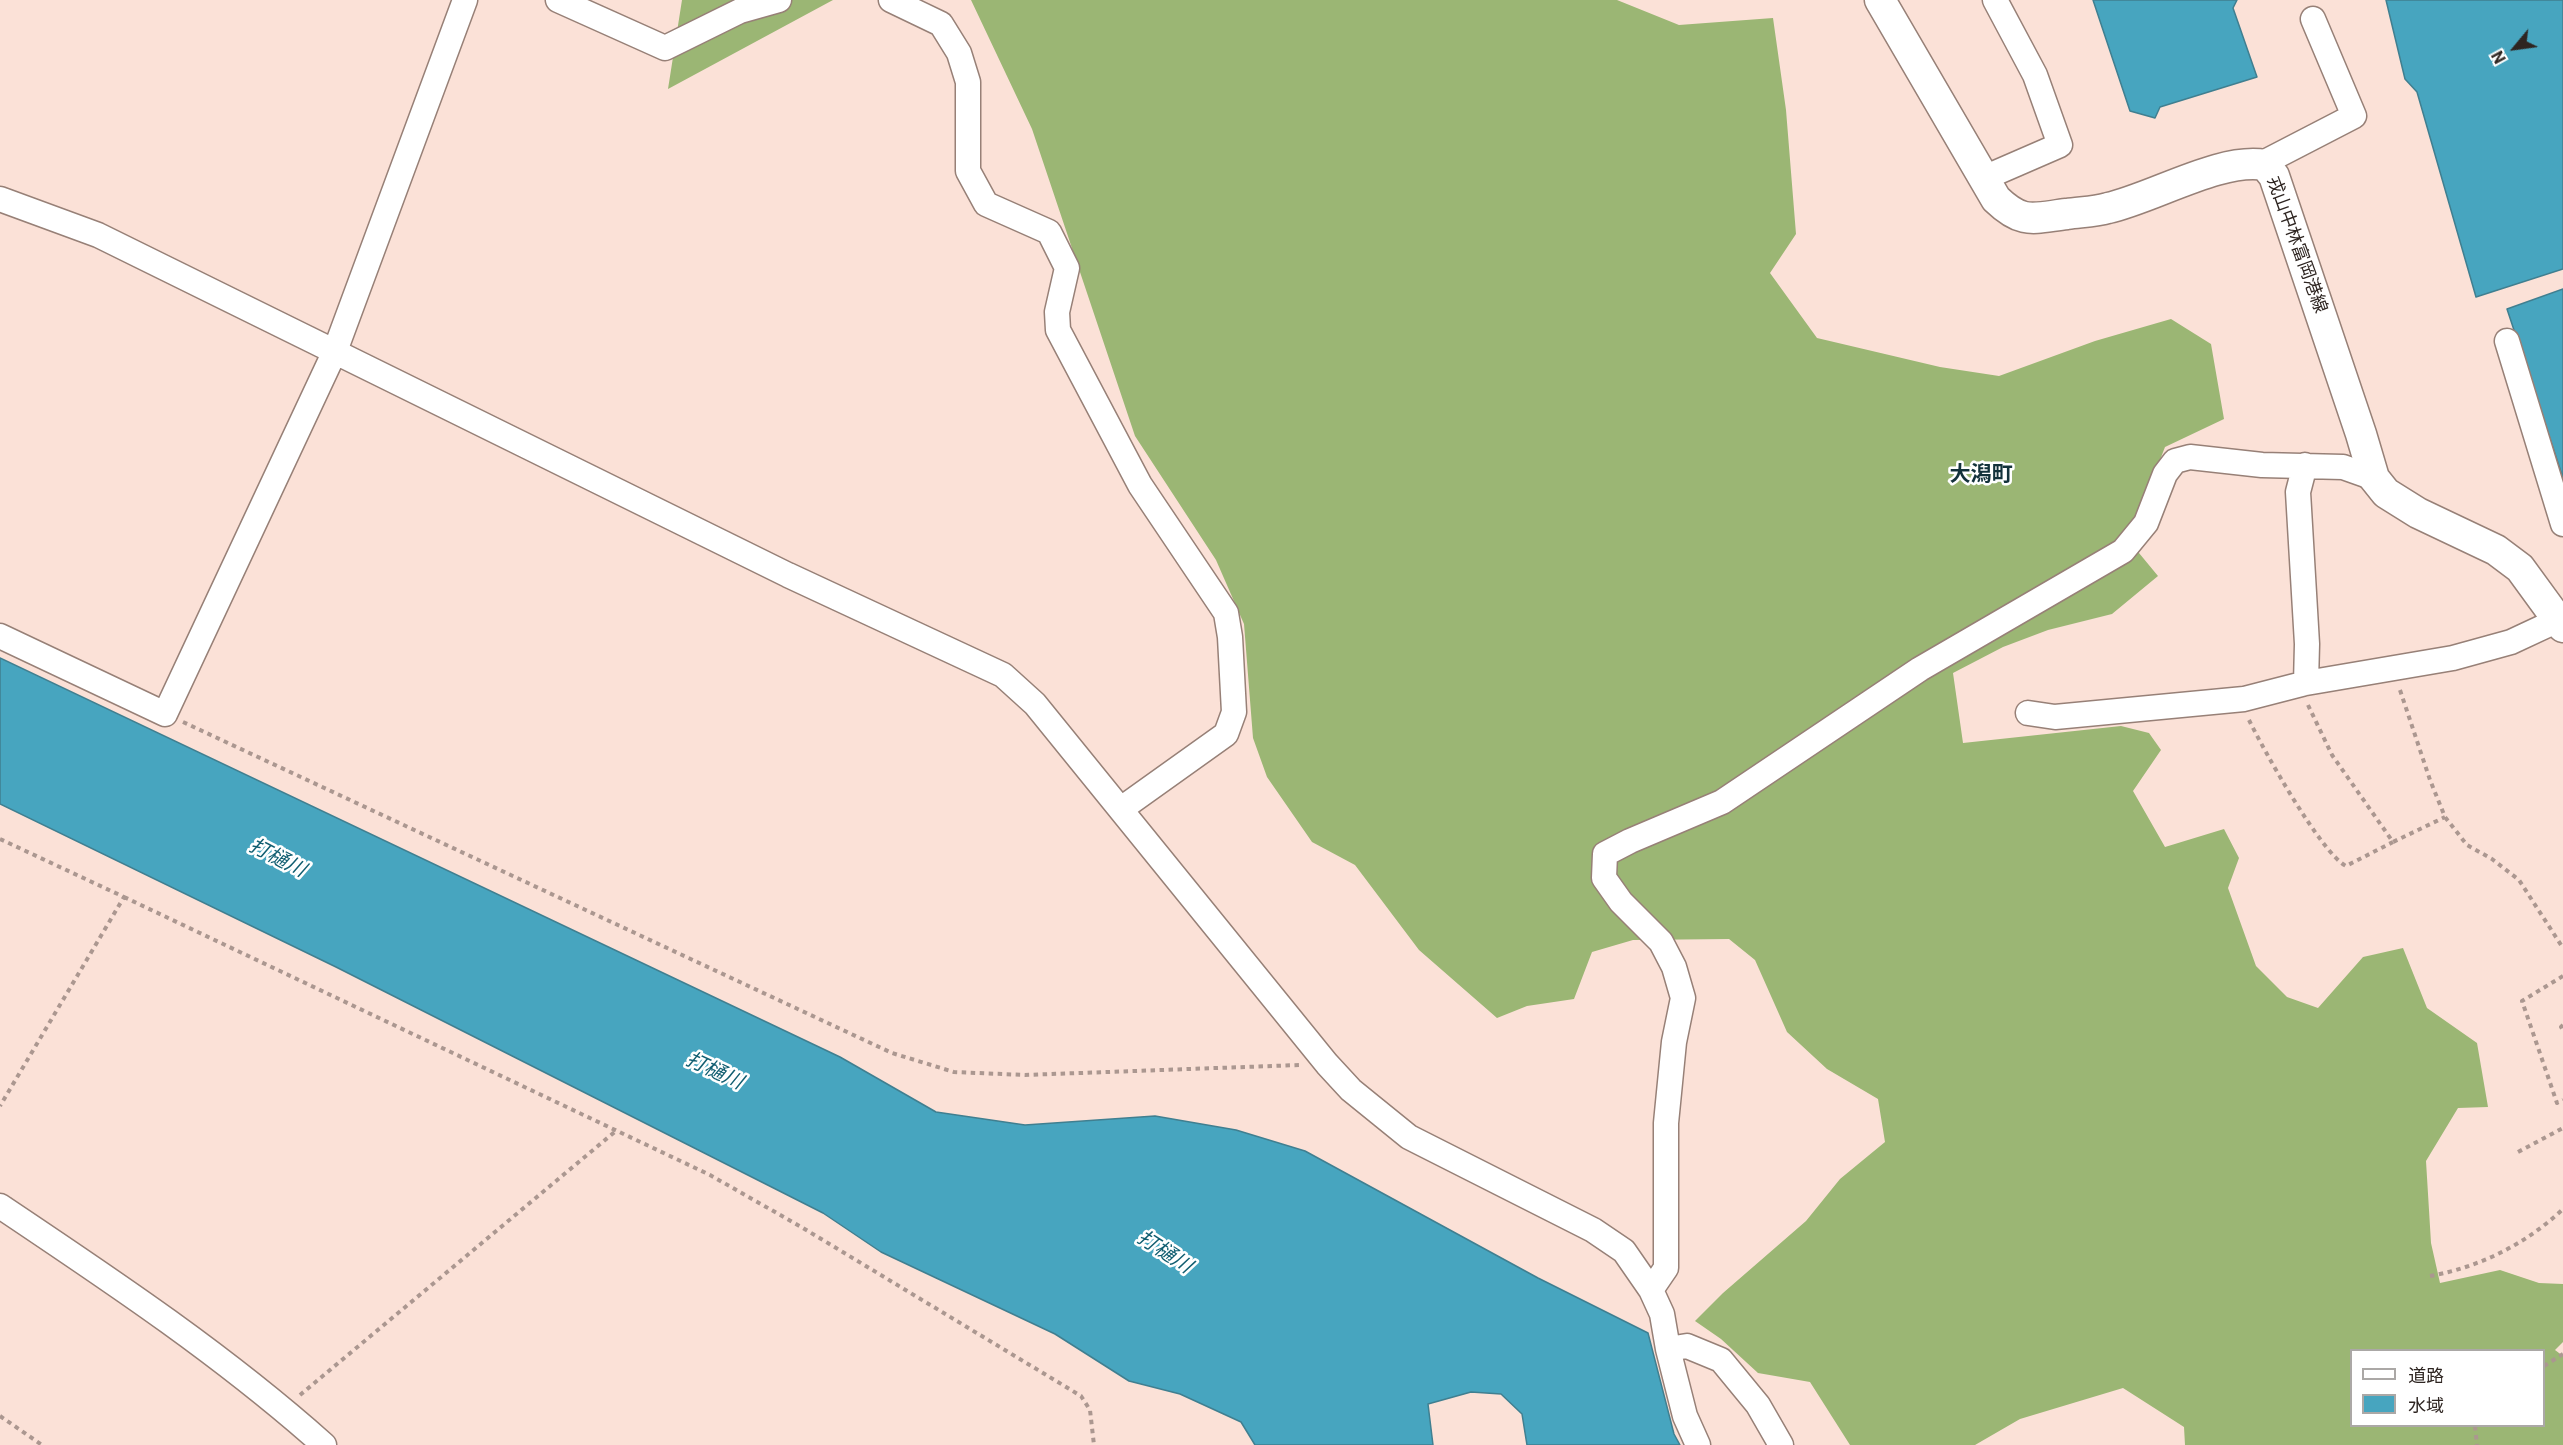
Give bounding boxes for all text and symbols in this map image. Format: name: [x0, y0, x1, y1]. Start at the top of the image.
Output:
north arrow: [2485, 18, 2545, 78]
text: N: [2488, 47, 2510, 67]
street label: 戎山中林富岡港線: [2261, 174, 2331, 316]
district label: 大潟町: [1950, 463, 2012, 489]
water label: 打樋川: [245, 835, 309, 883]
water label: 打樋川: [682, 1048, 746, 1096]
water label: 打樋川: [1132, 1227, 1196, 1279]
legend: [2350, 1349, 2545, 1427]
text: 道路: [2408, 1365, 2444, 1386]
text: 水域: [2408, 1395, 2444, 1416]

